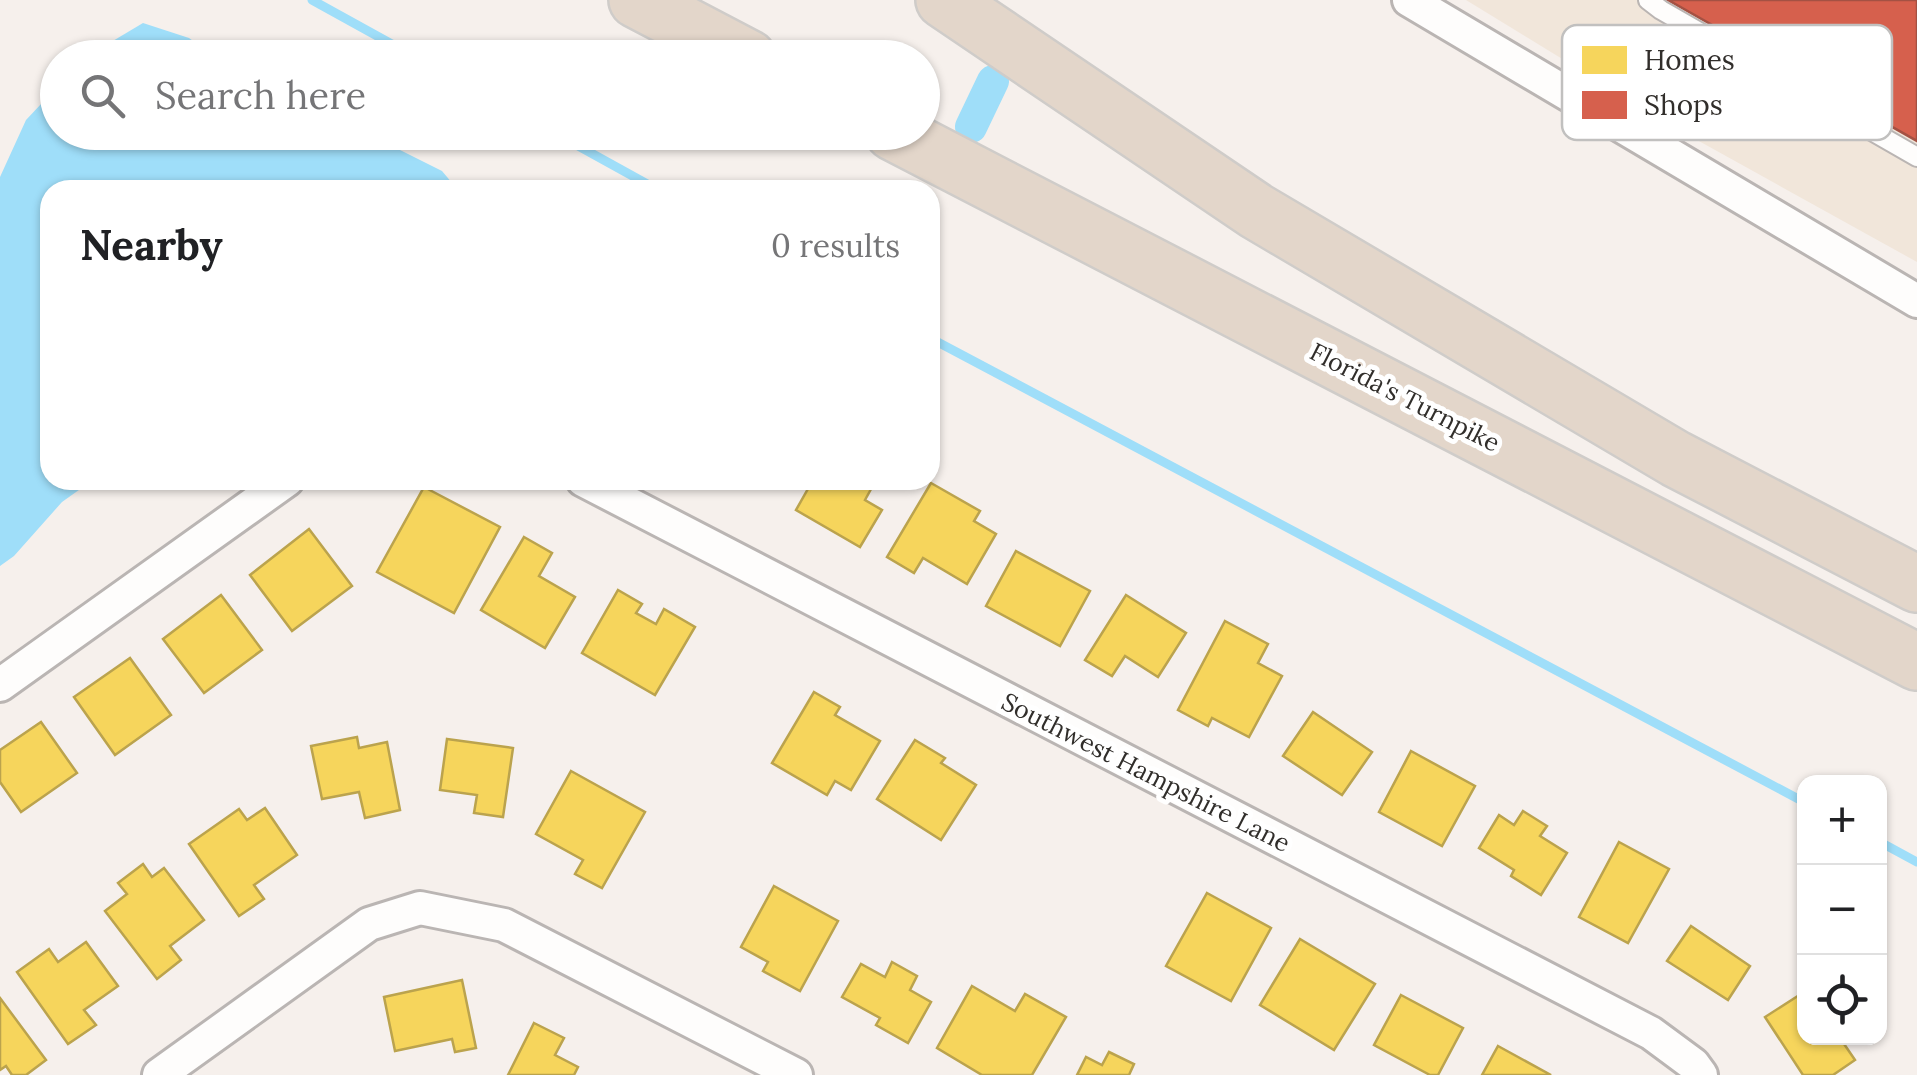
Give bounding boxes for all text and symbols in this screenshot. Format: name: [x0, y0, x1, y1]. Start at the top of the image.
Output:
legend: [1562, 25, 1892, 140]
search box: [40, 40, 940, 150]
text: Homes: [1644, 42, 1735, 78]
icon: search: [75, 68, 130, 123]
text: Search here: [155, 71, 366, 119]
text: Shops: [1644, 87, 1723, 123]
text: Nearby: [80, 218, 223, 272]
text: 0 results: [771, 225, 900, 266]
street label: Florida's Turnpike: [1305, 335, 1505, 459]
street label: Southwest Hampshire Lane: [996, 685, 1296, 859]
map controls: [1797, 775, 1887, 1045]
button: +: [1797, 775, 1887, 865]
button: −: [1797, 865, 1887, 955]
button: locate: [1797, 955, 1887, 1045]

